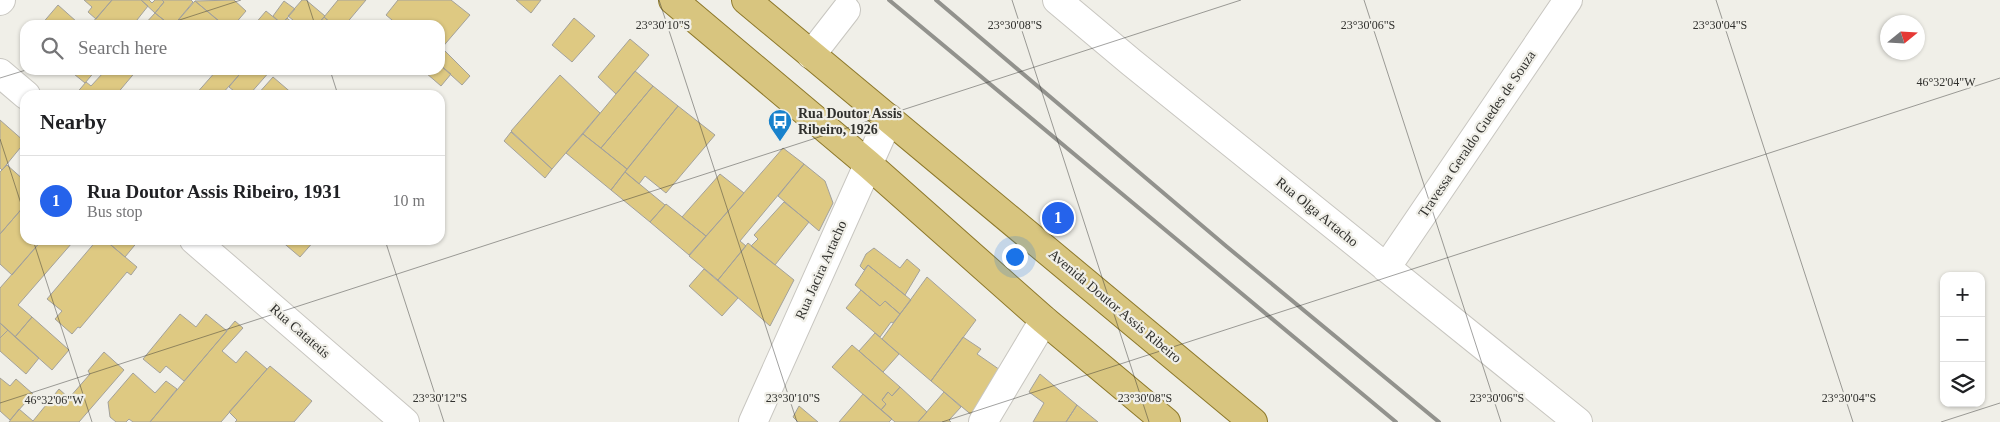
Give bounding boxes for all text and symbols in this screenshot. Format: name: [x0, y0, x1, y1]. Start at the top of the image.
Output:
north arrow: [1880, 15, 1925, 60]
text: 23°30'10"S: [636, 18, 690, 32]
text: 23°30'08"S: [988, 18, 1042, 32]
text: 23°30'06"S: [1341, 18, 1395, 32]
text: 23°30'04"S: [1693, 18, 1747, 32]
search box: [20, 20, 445, 75]
icon: search: [38, 34, 66, 62]
text: Search here: [78, 37, 167, 58]
street label: Travessa Geraldo Guedes de Souza: [1415, 47, 1539, 220]
text: 46°32'04"W: [1916, 75, 1976, 89]
place label: Rua Doutor Assis Ribeiro, 1926: [798, 106, 903, 137]
bus stop icon: Rua Doutor Assis Ribeiro, 1926: [767, 108, 793, 142]
text: Nearby: [40, 110, 107, 134]
street label: Rua Olga Artacho: [1273, 174, 1361, 250]
text: Rua Doutor Assis Ribeiro, 1931: [87, 181, 341, 202]
text: 1: [52, 192, 60, 209]
text: 10 m: [393, 192, 425, 209]
pin: 1: [1042, 199, 1074, 237]
text: Bus stop: [87, 203, 143, 220]
street label: Rua Jacira Artacho: [792, 218, 850, 322]
your location: [1002, 244, 1028, 270]
street label: Avenida Doutor Assis Ribeiro: [1046, 246, 1184, 366]
map controls: [1940, 272, 1985, 407]
button: +: [1940, 272, 1985, 317]
street label: Rua Catateús: [267, 301, 333, 361]
button: −: [1940, 317, 1985, 362]
button: layers: [1940, 362, 1985, 407]
text: 23°30'12"S: [413, 391, 467, 405]
text: 23°30'10"S: [766, 391, 820, 405]
text: 23°30'08"S: [1118, 391, 1172, 405]
text: 23°30'06"S: [1470, 391, 1524, 405]
text: 23°30'04"S: [1822, 391, 1876, 405]
text: 46°32'06"W: [24, 393, 84, 407]

